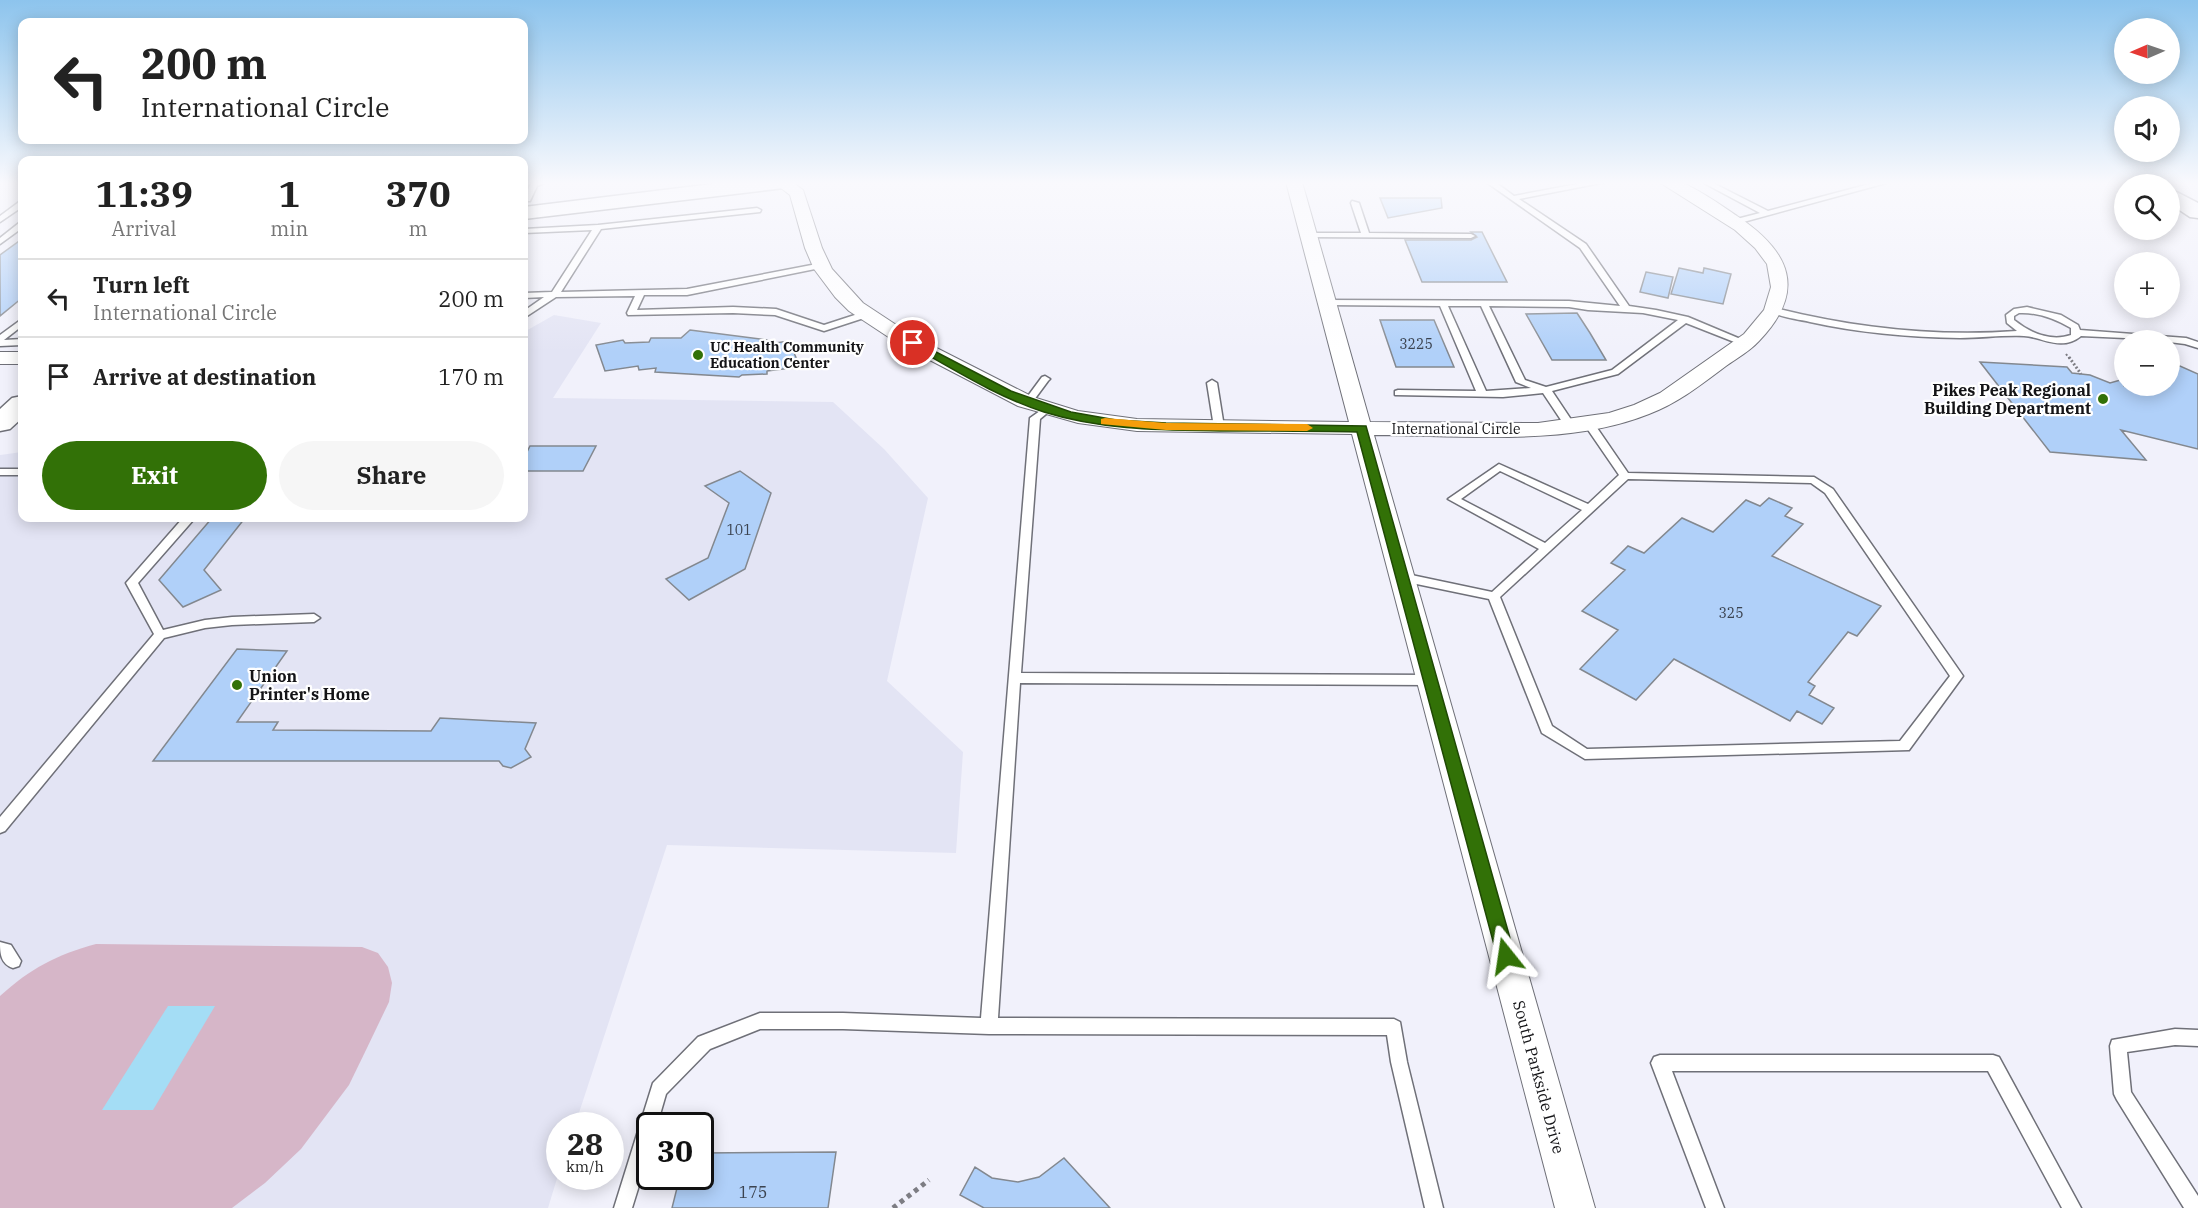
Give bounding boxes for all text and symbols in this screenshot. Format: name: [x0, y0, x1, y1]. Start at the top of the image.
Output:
north arrow: [2114, 18, 2180, 84]
map controls: [2114, 18, 2180, 396]
text: 200 m: [141, 36, 267, 91]
icon: left: [42, 42, 120, 120]
text: International Circle: [141, 89, 389, 124]
button: sound: [2114, 96, 2180, 162]
text: 11:39: [95, 170, 193, 217]
text: 1: [278, 170, 300, 217]
text: 370: [386, 170, 451, 217]
button: search: [2114, 174, 2180, 240]
text: Arrival: [112, 215, 177, 242]
text: min: [270, 215, 308, 242]
text: m: [409, 215, 428, 242]
button: +: [2114, 252, 2180, 318]
text: Turn left: [93, 270, 189, 299]
icon: left: [42, 282, 75, 315]
text: 200 m: [438, 284, 504, 313]
text: International Circle: [93, 299, 277, 326]
pin: [887, 317, 938, 368]
icon: arrive: [896, 326, 929, 359]
button: −: [2114, 330, 2180, 396]
house number: 3225: [1399, 335, 1433, 353]
place label: UC Health Community Education Center: [710, 338, 864, 372]
marker: UC Health Community Education Center: [691, 348, 705, 362]
icon: arrive: [42, 360, 75, 393]
text: Arrive at destination: [93, 362, 316, 391]
text: 170 m: [438, 362, 504, 391]
place label: Pikes Peak Regional Building Department: [1924, 380, 2091, 418]
marker: Pikes Peak Regional Building Department: [2096, 392, 2110, 406]
street label: International Circle: [1392, 420, 1520, 438]
button: Exit: [42, 441, 267, 510]
button: Share: [279, 441, 504, 510]
house number: 101: [726, 521, 752, 539]
house number: 325: [1718, 604, 1744, 622]
place label: Union Printer's Home: [249, 666, 370, 704]
marker: Union Printer's Home: [230, 678, 244, 692]
position arrow: [1474, 924, 1538, 988]
street label: South Parkside Drive: [1509, 998, 1569, 1156]
speed limit sign: 30: [636, 1112, 714, 1190]
text: 28: [567, 1124, 603, 1163]
text: km/h: [566, 1157, 604, 1176]
house number: 175: [739, 1182, 767, 1202]

